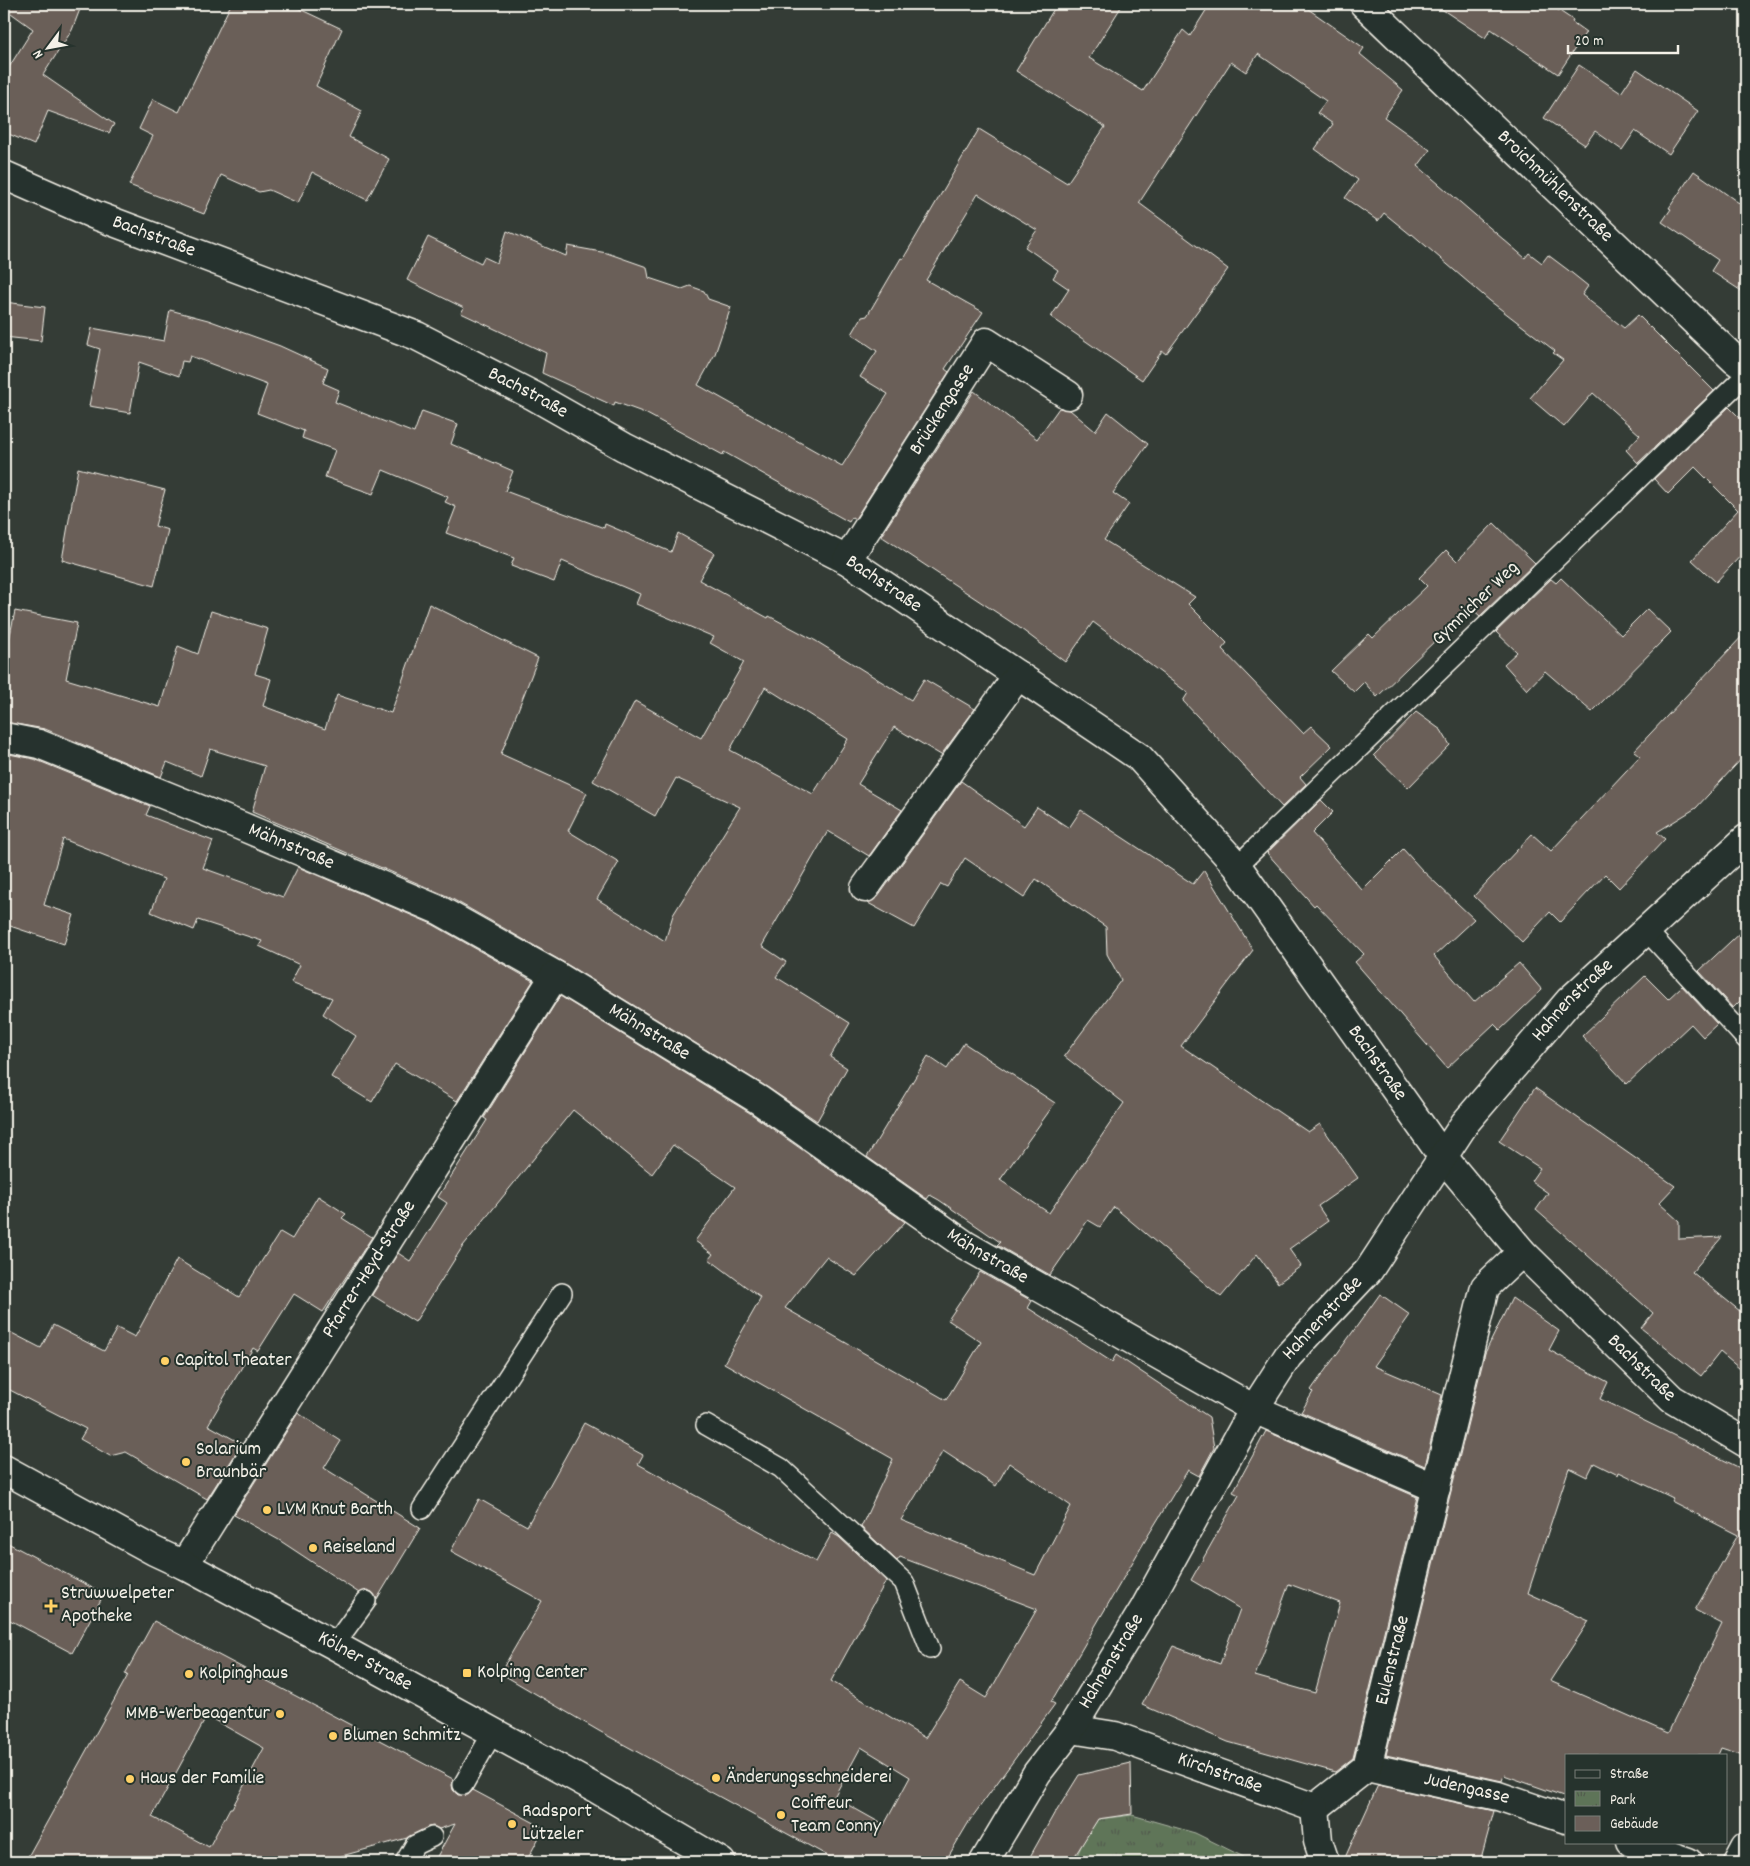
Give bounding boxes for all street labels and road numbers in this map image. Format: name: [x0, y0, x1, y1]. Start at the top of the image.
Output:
street label: Broichmühlenstraße: [1490, 124, 1619, 250]
street label: Bachstraße: [108, 209, 199, 265]
street label: Brückengasse: [903, 359, 982, 461]
street label: Bachstraße: [483, 361, 573, 426]
street label: Bachstraße: [839, 548, 927, 620]
street label: Gymnicher Weg: [1426, 555, 1526, 653]
street label: Mähnstraße: [244, 817, 339, 878]
street label: Hahnenstraße: [1526, 952, 1620, 1048]
street label: Mähnstraße: [603, 997, 695, 1068]
street label: Bachstraße: [1340, 1020, 1413, 1107]
street label: Pfarrer-Heyd-Straße: [316, 1195, 424, 1344]
street label: Mähnstraße: [940, 1222, 1033, 1292]
street label: Hahnenstraße: [1276, 1270, 1370, 1367]
street label: Bachstraße: [1600, 1328, 1682, 1409]
street label: Hahnenstraße: [1072, 1609, 1152, 1715]
street label: Eulenstraße: [1369, 1612, 1418, 1708]
street label: Kölner Straße: [312, 1625, 417, 1699]
street label: Kirchstraße: [1173, 1746, 1266, 1802]
street label: Judengasse: [1421, 1766, 1513, 1813]

